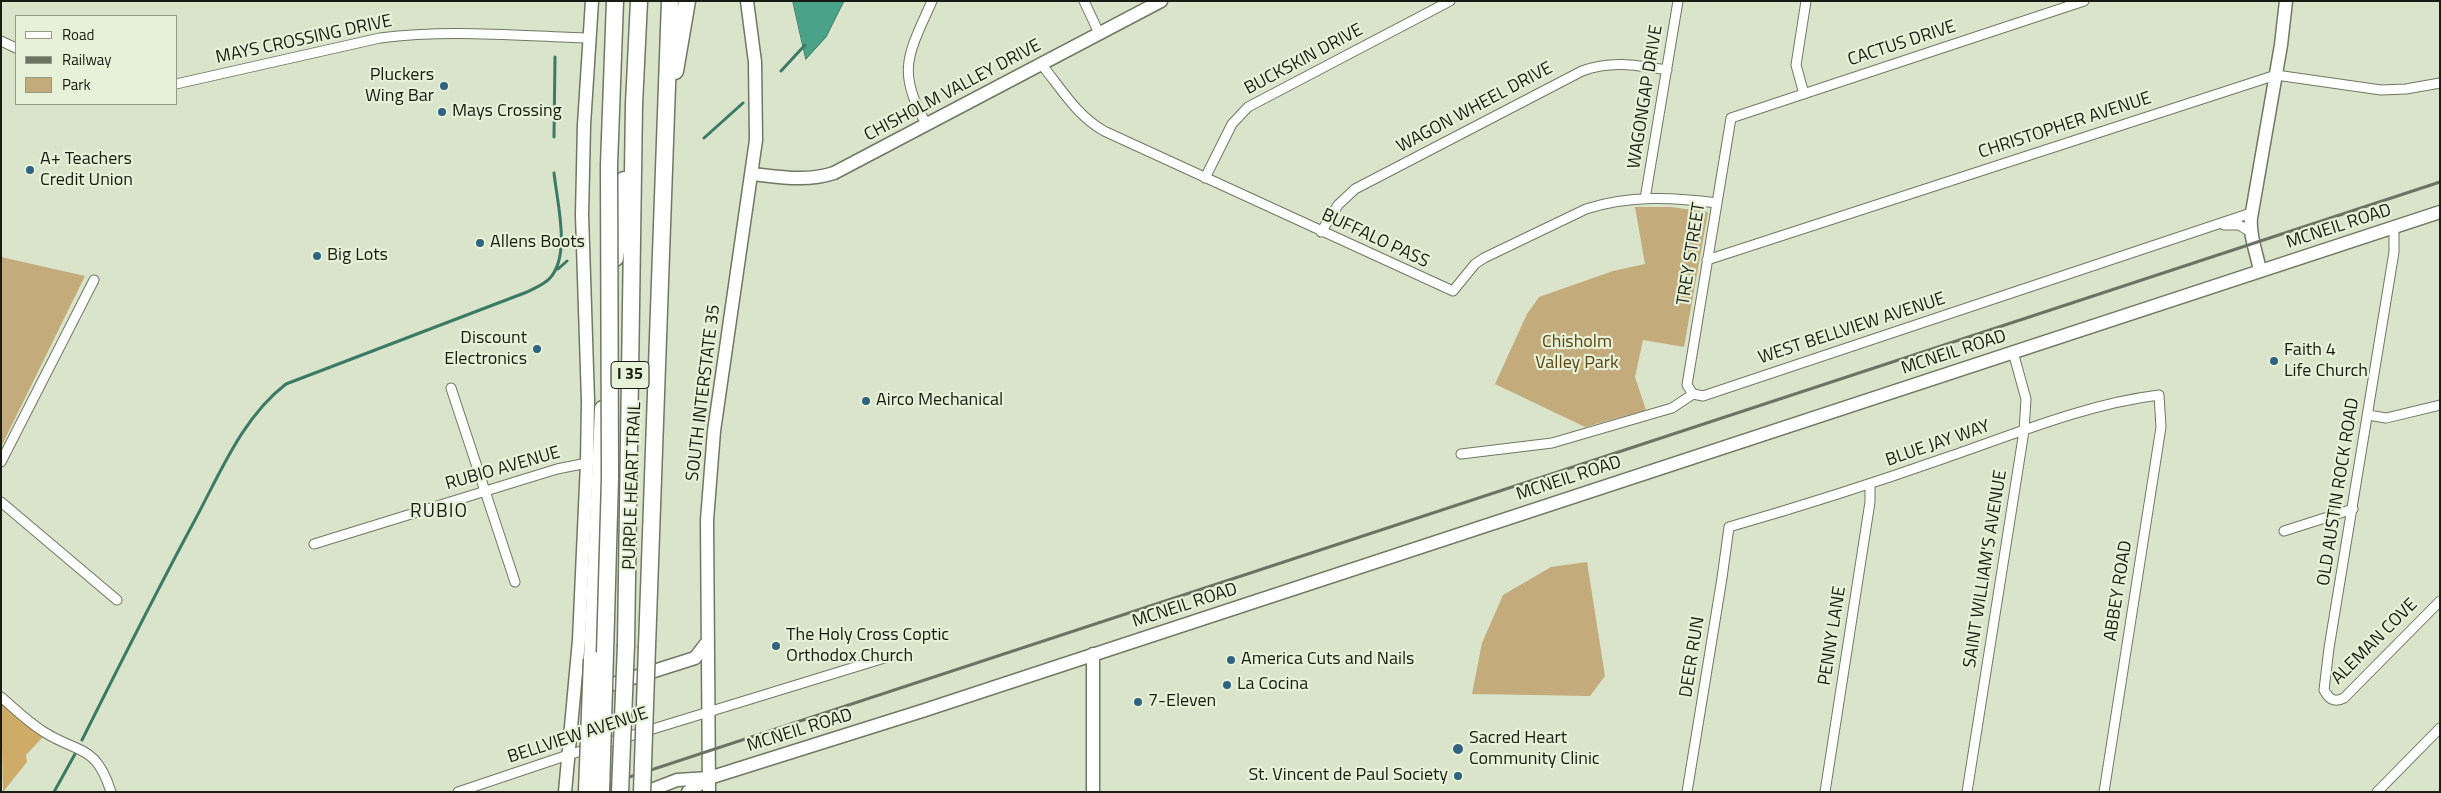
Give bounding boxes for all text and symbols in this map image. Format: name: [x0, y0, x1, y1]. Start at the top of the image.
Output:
street label: MAYS CROSSING DRIVE: [214, 11, 394, 69]
legend: [15, 15, 178, 105]
street label: CACTUS DRIVE: [1845, 16, 1959, 72]
street label: BUCKSKIN DRIVE: [1241, 20, 1367, 100]
text: Road: [62, 23, 94, 46]
street label: WAGONGAP DRIVE: [1624, 24, 1668, 170]
street label: CHISHOLM VALLEY DRIVE: [861, 35, 1045, 147]
text: Railway: [62, 48, 112, 71]
street label: WAGON WHEEL DRIVE: [1393, 58, 1557, 158]
place label: Pluckers Wing Bar: [365, 65, 434, 108]
text: Park: [62, 73, 91, 96]
marker: Pluckers Wing Bar: [438, 80, 450, 92]
street label: CHRISTOPHER AVENUE: [1976, 88, 2154, 164]
place label: Mays Crossing: [452, 101, 562, 123]
marker: Mays Crossing: [436, 106, 448, 118]
place label: A+ Teachers Credit Union: [40, 149, 133, 192]
marker: A+ Teachers Credit Union: [24, 164, 36, 176]
street label: MCNEIL ROAD: [2284, 200, 2394, 254]
street label: TREY STREET: [1673, 201, 1711, 307]
street label: BUFFALO PASS: [1318, 205, 1432, 273]
place label: Allens Boots: [490, 232, 585, 254]
marker: Allens Boots: [474, 237, 486, 249]
place label: Big Lots: [327, 245, 388, 267]
marker: Big Lots: [311, 250, 323, 262]
street label: WEST BELLVIEW AVENUE: [1756, 289, 1948, 369]
street label: SOUTH INTERSTATE 35: [682, 303, 726, 483]
street label: MCNEIL ROAD: [1899, 326, 2009, 380]
place label: Discount Electronics: [444, 328, 527, 370]
park label: Chisholm Valley Park: [1535, 332, 1619, 374]
place label: Faith 4 Life Church: [2284, 340, 2368, 382]
marker: Discount Electronics: [531, 343, 543, 355]
marker: Faith 4 Life Church: [2268, 355, 2280, 367]
road number: I 35: [611, 362, 649, 388]
place label: Airco Mechanical: [876, 390, 1003, 412]
marker: Airco Mechanical: [860, 395, 872, 407]
street label: OLD AUSTIN ROCK ROAD: [2313, 396, 2365, 588]
street label: PURPLE HEART TRAIL: [619, 402, 647, 570]
street label: BLUE JAY WAY: [1883, 416, 1993, 472]
street label: RUBIO AVENUE: [443, 442, 563, 496]
street label: MCNEIL ROAD: [1514, 452, 1624, 506]
street label: SAINT WILLIAM'S AVENUE: [1960, 469, 2012, 669]
district label: RUBIO: [409, 501, 469, 523]
street label: ABBEY ROAD: [2100, 539, 2138, 643]
street label: MCNEIL ROAD: [1130, 579, 1240, 633]
street label: PENNY LANE: [1815, 585, 1851, 687]
street label: ALEMAN COVE: [2327, 594, 2423, 690]
street label: DEER RUN: [1676, 615, 1710, 699]
place label: The Holy Cross Coptic Orthodox Church: [786, 625, 949, 668]
marker: The Holy Cross Coptic Orthodox Church: [770, 640, 782, 652]
place label: America Cuts and Nails: [1241, 649, 1414, 671]
marker: America Cuts and Nails: [1225, 654, 1237, 666]
place label: La Cocina: [1237, 674, 1308, 696]
marker: La Cocina: [1221, 679, 1233, 691]
place label: 7-Eleven: [1148, 691, 1216, 713]
marker: 7-Eleven: [1132, 696, 1144, 708]
street label: BELLVIEW AVENUE: [505, 703, 651, 769]
street label: MCNEIL ROAD: [745, 705, 855, 757]
place label: Sacred Heart Community Clinic: [1469, 728, 1600, 771]
marker: Sacred Heart Community Clinic: [1451, 742, 1465, 756]
place label: St. Vincent de Paul Society: [1248, 765, 1448, 787]
marker: St. Vincent de Paul Society: [1452, 770, 1464, 782]

